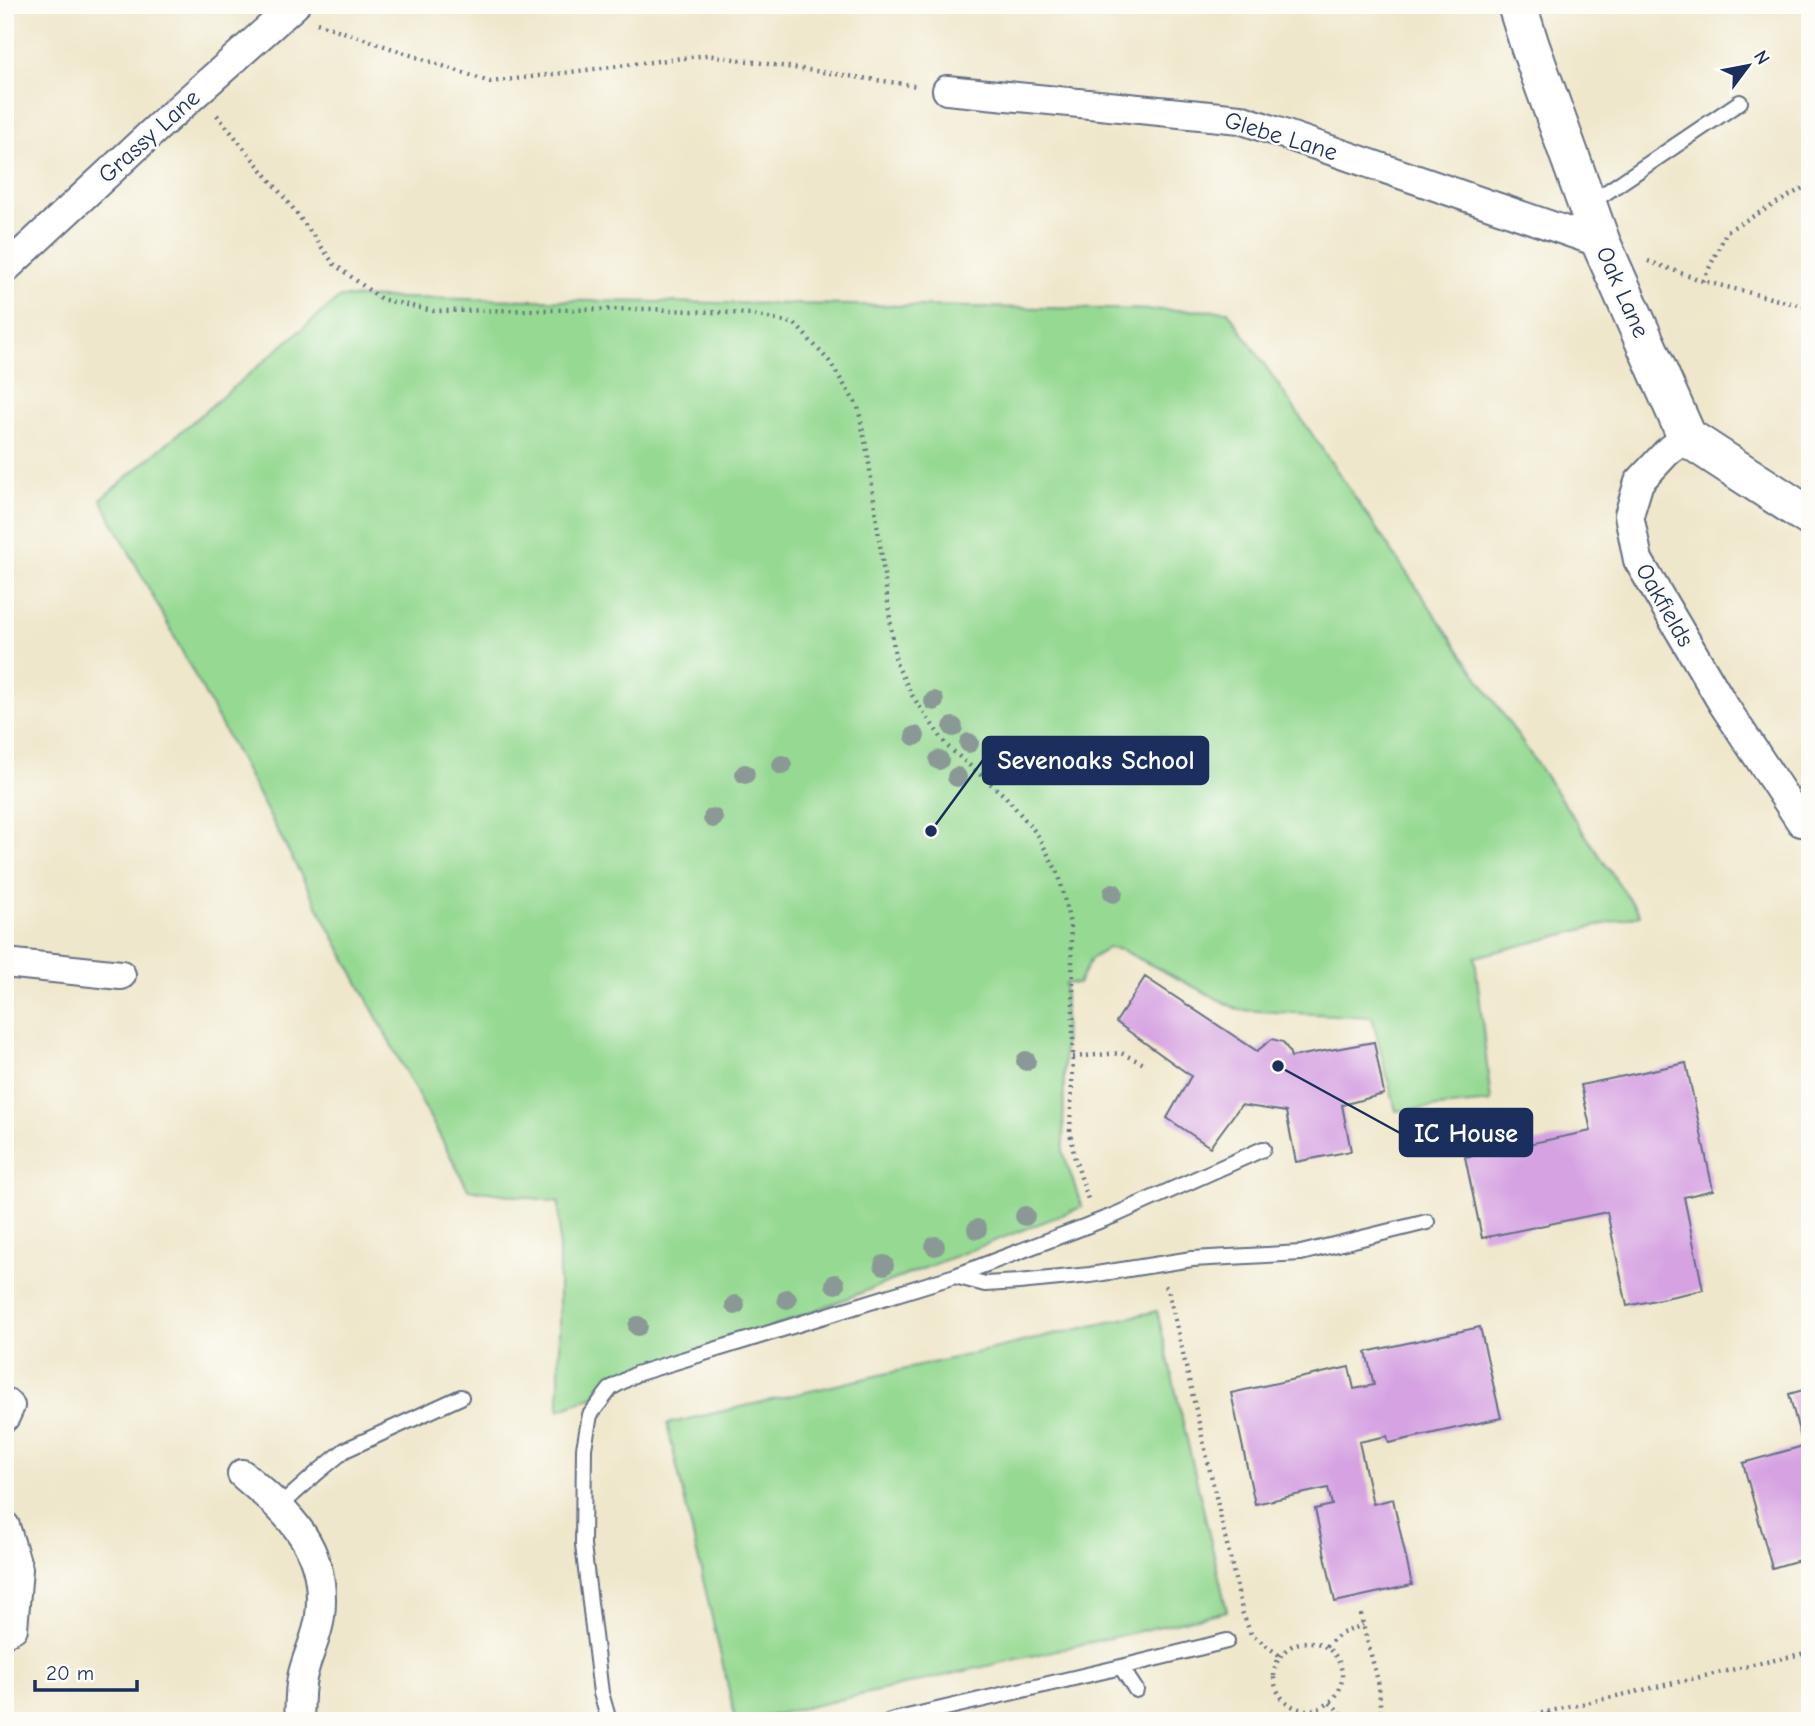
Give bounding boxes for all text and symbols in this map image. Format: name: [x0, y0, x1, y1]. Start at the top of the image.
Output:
north arrow: [1714, 32, 1784, 102]
text: N: [1749, 46, 1774, 69]
street label: Grassy Lane: [93, 83, 205, 189]
street label: Glebe Lane: [1221, 106, 1341, 166]
street label: Oak Lane: [1591, 242, 1655, 342]
street label: Oakfields: [1630, 558, 1700, 652]
callout: Sevenoaks School: [983, 737, 1208, 784]
text: Sevenoaks School: [997, 746, 1195, 776]
callout: IC House: [1400, 1109, 1532, 1156]
text: IC House: [1414, 1119, 1518, 1149]
scale bar: [35, 1649, 136, 1693]
text: 20 m: [46, 1661, 94, 1685]

